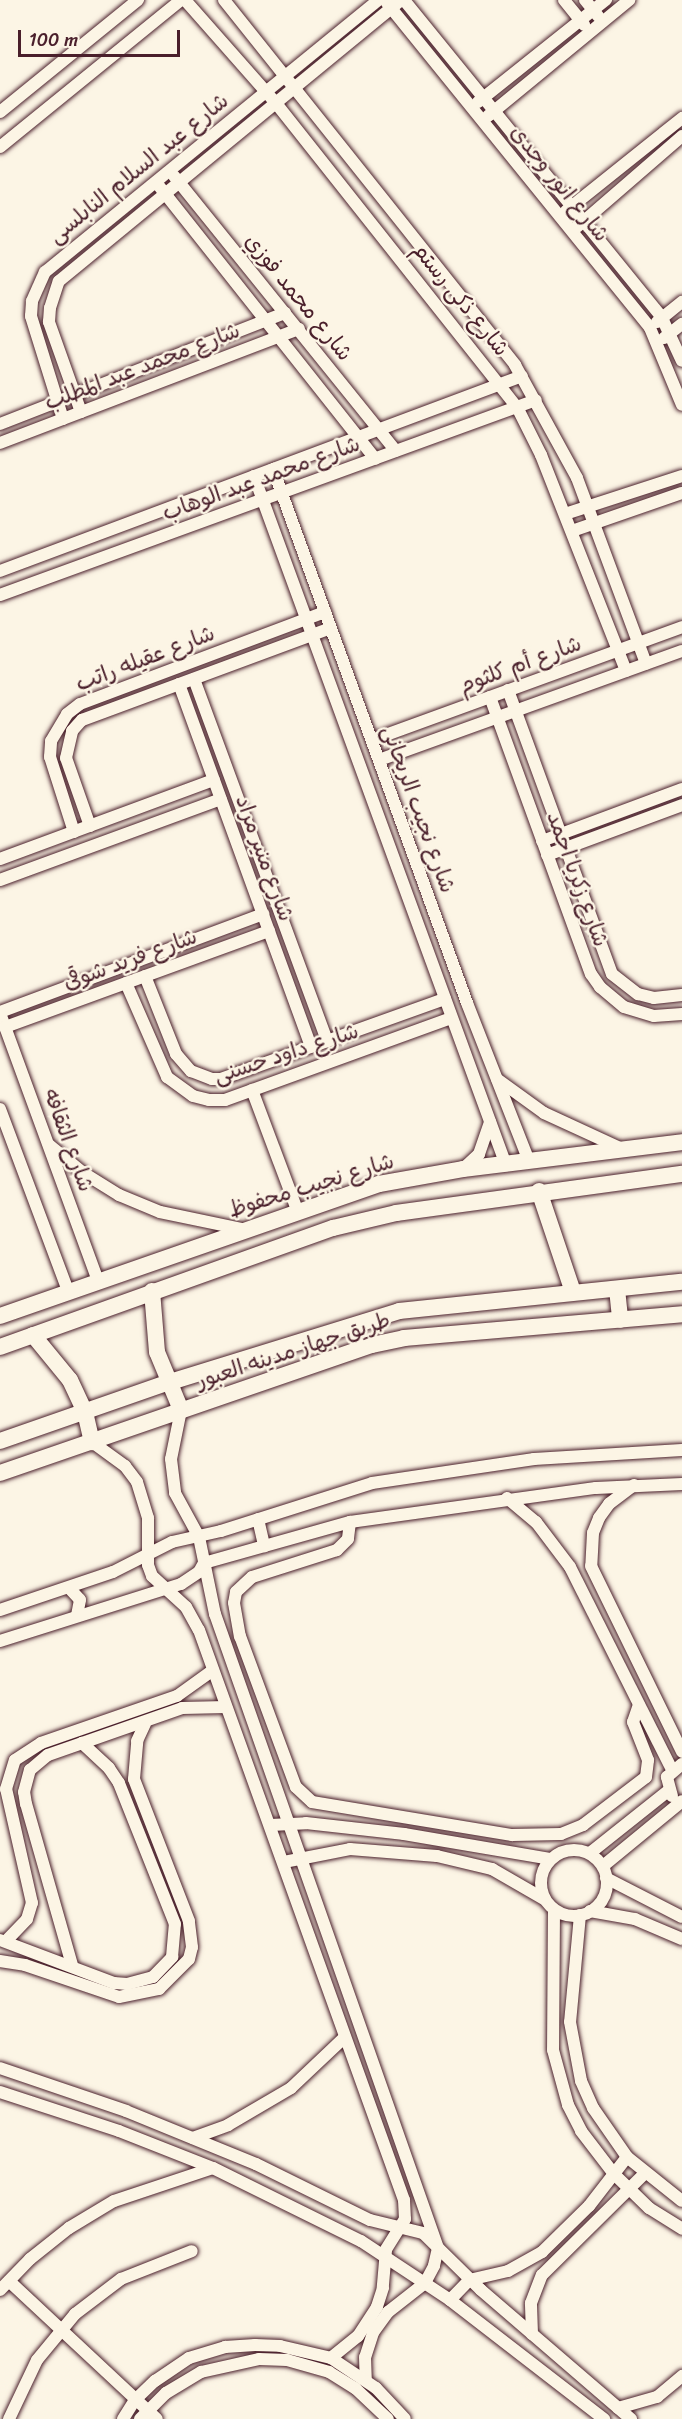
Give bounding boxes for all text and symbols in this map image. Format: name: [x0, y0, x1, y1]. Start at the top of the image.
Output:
scale bar: [21, 18, 183, 56]
text: 100 m: [29, 24, 78, 56]
street label: شارع عبد السلام النابلسى: [43, 87, 233, 249]
street label: شارع انور وجدى: [505, 119, 615, 247]
street label: شارع محمد فوزي: [240, 228, 358, 366]
street label: شارع ذكى رستم: [407, 237, 515, 361]
street label: شارع محمد عبد المطلب: [41, 317, 243, 415]
street label: شارع محمد عبد الوهاب: [159, 430, 363, 526]
street label: شارع عقيله راتب: [72, 619, 218, 697]
street label: شارع أم كلثوم: [455, 630, 585, 698]
street label: شارع نجيب الريحانى: [376, 722, 462, 896]
street label: شارع منير مراد: [230, 791, 300, 925]
street label: شارع زكريا احمد: [541, 808, 615, 950]
street label: شارع فريد شوقى: [60, 923, 200, 995]
street label: شارع داود حسنى: [210, 1017, 362, 1089]
street label: شارع الثقافه: [38, 1085, 100, 1195]
street label: شارع نجيب محفوظ: [225, 1147, 397, 1223]
street label: طريق جهاز مدينه العبور: [193, 1306, 393, 1394]

